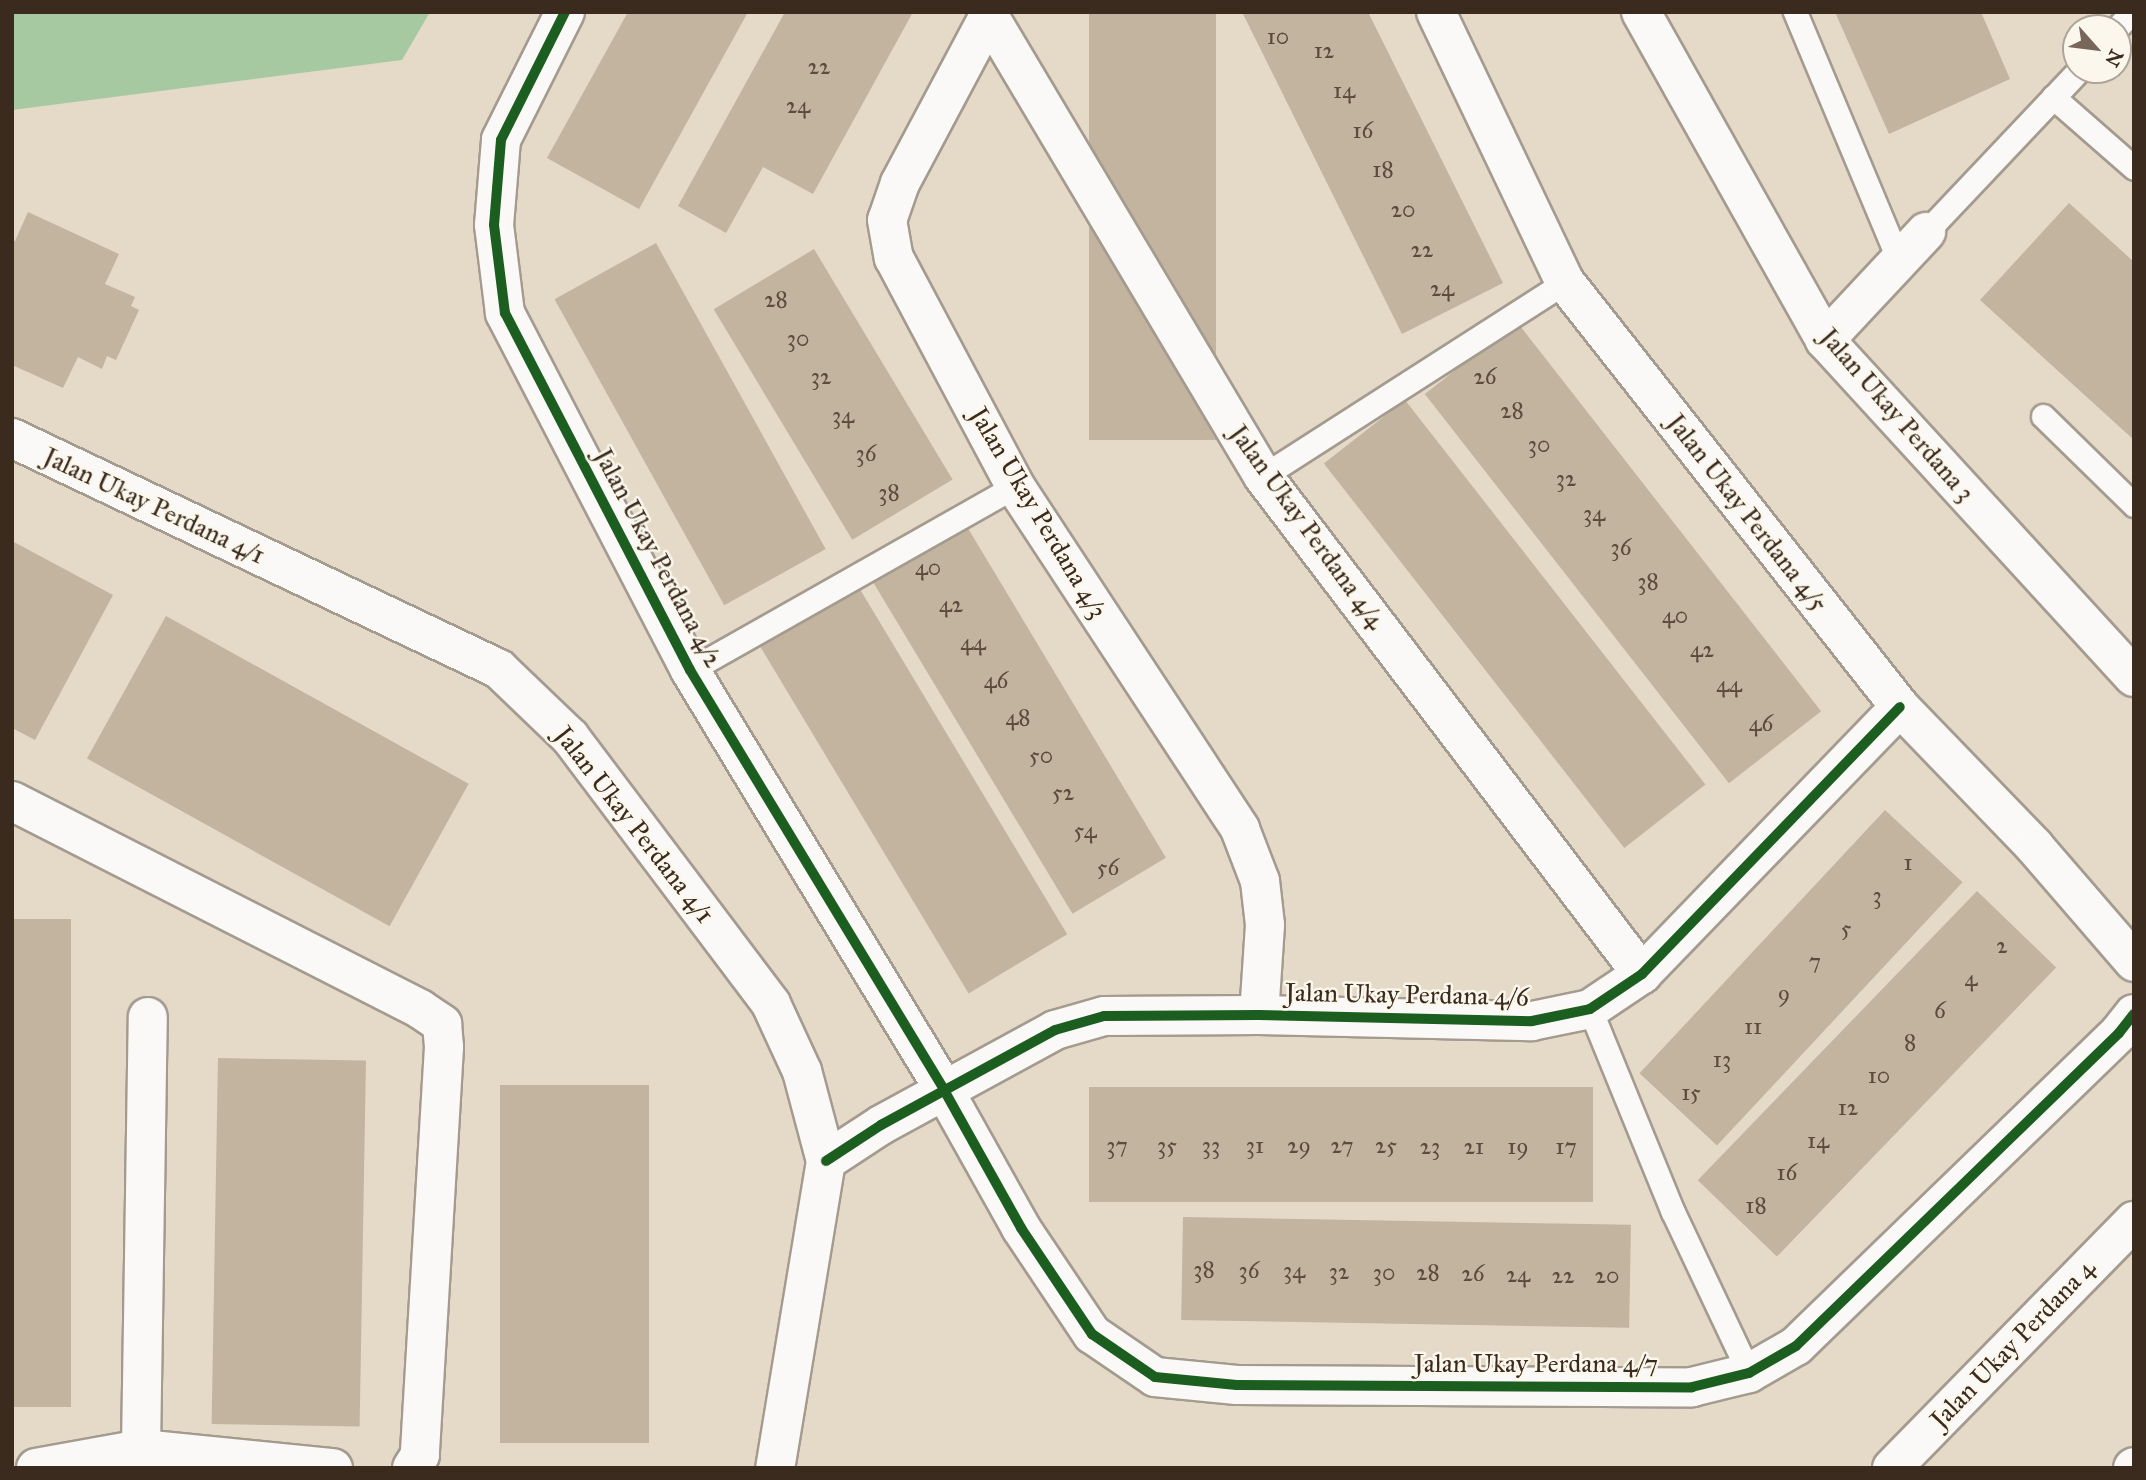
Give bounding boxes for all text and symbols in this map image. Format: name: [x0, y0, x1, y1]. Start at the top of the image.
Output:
north arrow: [2062, 14, 2132, 84]
house number: 10: [1267, 22, 1289, 50]
house number: 12: [1314, 36, 1334, 64]
text: N: [2100, 46, 2128, 71]
house number: 22: [808, 52, 830, 80]
house number: 14: [1333, 76, 1355, 104]
house number: 24: [786, 91, 810, 119]
house number: 16: [1353, 116, 1373, 144]
house number: 18: [1372, 155, 1394, 183]
house number: 20: [1391, 195, 1415, 223]
house number: 22: [1411, 235, 1433, 263]
house number: 24: [1430, 274, 1454, 302]
house number: 28: [764, 285, 788, 313]
street label: Jalan Ukay Perdana 3: [1813, 322, 1981, 508]
house number: 30: [787, 324, 809, 352]
house number: 32: [811, 362, 831, 390]
house number: 26: [1473, 362, 1497, 390]
house number: 28: [1500, 396, 1524, 424]
house number: 34: [832, 401, 854, 429]
street label: Jalan Ukay Perdana 4/3: [963, 402, 1113, 624]
street label: Jalan Ukay Perdana 4/5: [1660, 408, 1834, 618]
street label: Jalan Ukay Perdana 4/4: [1223, 419, 1391, 635]
house number: 30: [1528, 430, 1550, 458]
house number: 36: [856, 439, 876, 467]
street label: Jalan Ukay Perdana 4/1: [38, 441, 270, 571]
street label: Jalan Ukay Perdana 4/2: [587, 443, 729, 673]
house number: 32: [1556, 464, 1576, 492]
house number: 38: [878, 478, 900, 506]
house number: 34: [1583, 499, 1605, 527]
house number: 36: [1611, 533, 1631, 561]
house number: 40: [915, 553, 941, 581]
house number: 38: [1637, 567, 1659, 595]
house number: 42: [939, 590, 963, 618]
house number: 40: [1662, 601, 1688, 629]
house number: 44: [960, 628, 986, 656]
house number: 42: [1690, 635, 1714, 663]
house number: 46: [984, 666, 1008, 694]
house number: 44: [1716, 670, 1742, 698]
house number: 48: [1005, 703, 1031, 731]
house number: 46: [1749, 709, 1773, 737]
street label: Jalan Ukay Perdana 4/1: [548, 721, 720, 929]
house number: 50: [1029, 741, 1053, 769]
house number: 52: [1052, 778, 1074, 806]
house number: 54: [1074, 816, 1096, 844]
house number: 1: [1903, 848, 1913, 876]
house number: 56: [1097, 853, 1119, 881]
house number: 3: [1872, 881, 1882, 909]
house number: 5: [1841, 914, 1851, 942]
house number: 2: [1996, 931, 2008, 959]
house number: 7: [1809, 947, 1821, 975]
house number: 4: [1965, 964, 1977, 992]
street label: Jalan Ukay Perdana 4/6: [1285, 977, 1529, 1013]
house number: 9: [1778, 979, 1790, 1007]
house number: 6: [1934, 996, 1946, 1024]
house number: 11: [1744, 1012, 1762, 1040]
house number: 8: [1904, 1028, 1916, 1056]
house number: 13: [1713, 1045, 1731, 1073]
house number: 10: [1868, 1061, 1890, 1089]
house number: 15: [1681, 1078, 1701, 1106]
house number: 12: [1838, 1093, 1858, 1121]
house number: 14: [1807, 1126, 1829, 1154]
house number: 37: [1106, 1131, 1128, 1159]
house number: 35: [1157, 1131, 1177, 1159]
house number: 33: [1202, 1131, 1220, 1159]
house number: 31: [1246, 1131, 1264, 1159]
house number: 29: [1287, 1131, 1311, 1159]
house number: 27: [1330, 1131, 1354, 1159]
house number: 25: [1375, 1131, 1397, 1159]
house number: 23: [1420, 1132, 1440, 1160]
house number: 21: [1464, 1132, 1484, 1160]
house number: 19: [1507, 1132, 1529, 1160]
house number: 17: [1555, 1132, 1577, 1160]
house number: 16: [1777, 1158, 1797, 1186]
house number: 18: [1745, 1191, 1767, 1219]
street label: Jalan Ukay Perdana 4: [1924, 1253, 2102, 1435]
house number: 38: [1193, 1255, 1215, 1283]
house number: 36: [1239, 1256, 1259, 1284]
house number: 34: [1283, 1256, 1305, 1284]
house number: 32: [1329, 1257, 1349, 1285]
house number: 30: [1373, 1258, 1395, 1286]
house number: 28: [1416, 1258, 1440, 1286]
house number: 26: [1461, 1259, 1485, 1287]
house number: 24: [1506, 1260, 1530, 1288]
house number: 22: [1552, 1261, 1574, 1289]
house number: 20: [1595, 1261, 1619, 1289]
street label: Jalan Ukay Perdana 4/7: [1414, 1348, 1658, 1380]

